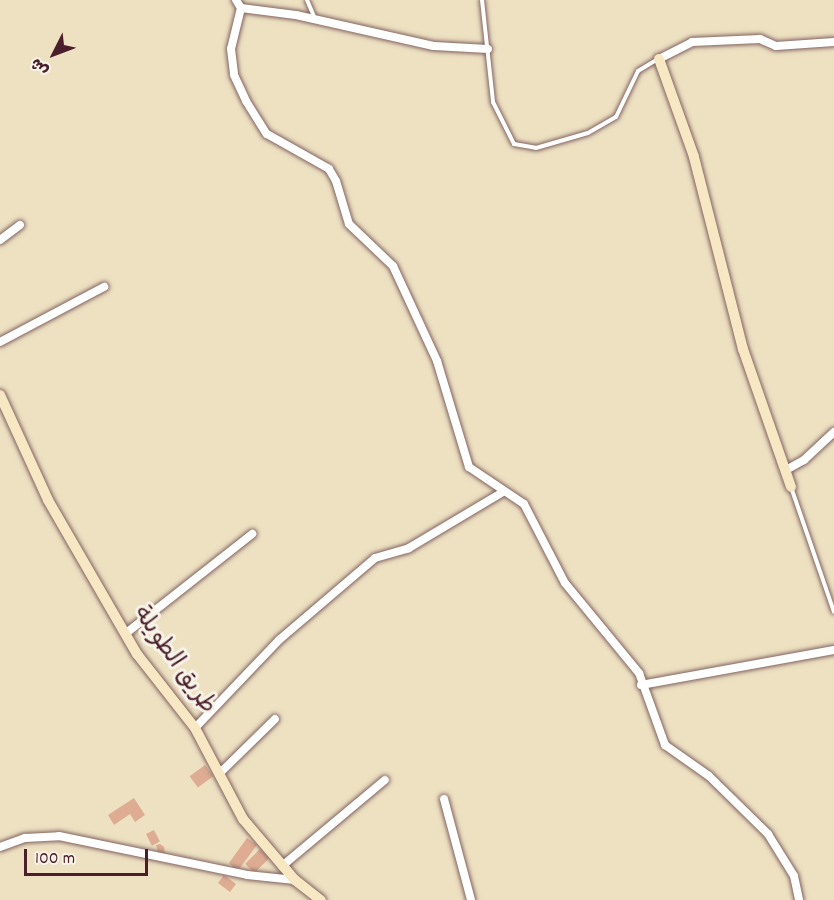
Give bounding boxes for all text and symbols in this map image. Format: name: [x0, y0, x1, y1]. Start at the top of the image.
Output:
north arrow: [24, 24, 84, 84]
text: ش: [26, 52, 55, 81]
street label: طريق الطويلة: [125, 602, 221, 720]
scale bar: [27, 837, 152, 875]
text: 100 m: [35, 847, 75, 872]

